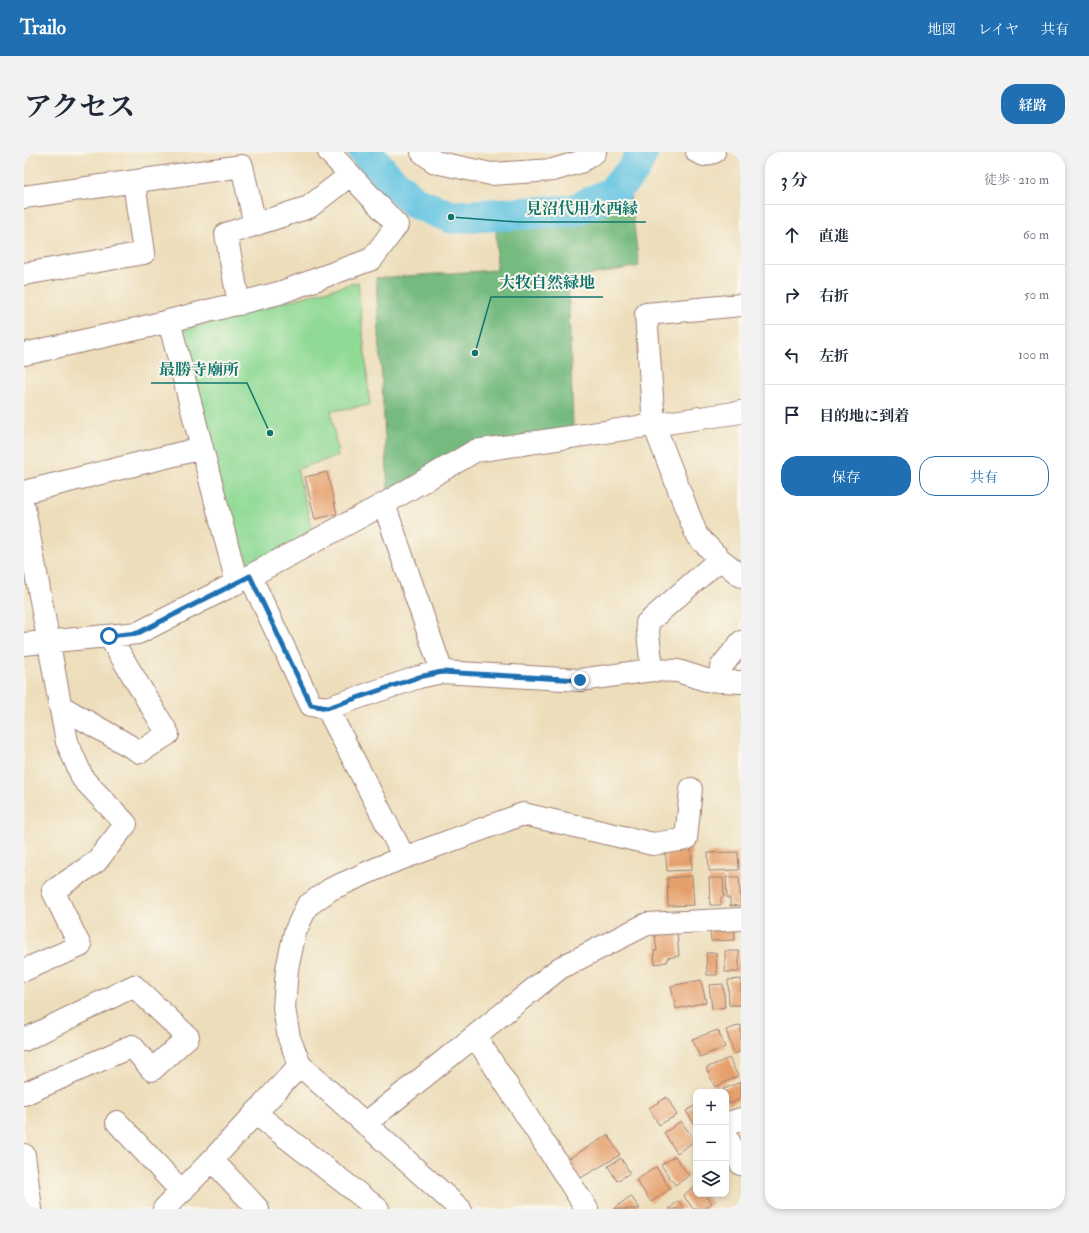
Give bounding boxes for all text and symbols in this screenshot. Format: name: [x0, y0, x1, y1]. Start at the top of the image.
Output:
text: Trailo: [20, 16, 66, 40]
text: 地図: [928, 21, 956, 38]
text: レイヤ: [978, 21, 1019, 38]
text: 共有: [1041, 21, 1069, 38]
button: 経路: [1001, 84, 1065, 124]
text: アクセス: [24, 90, 135, 125]
text: 3 分: [781, 170, 808, 191]
text: 徒歩 · 210 m: [984, 172, 1049, 188]
callout: 見沼代用水西縁: [518, 194, 646, 222]
text: 見沼代用水西縁: [526, 199, 638, 219]
icon: ahead: [781, 224, 803, 246]
text: 直進: [819, 227, 849, 246]
text: 60 m: [1023, 227, 1049, 243]
callout: 大牧自然緑地: [491, 269, 603, 297]
text: 大牧自然緑地: [499, 273, 595, 293]
icon: right: [781, 284, 803, 306]
text: 右折: [819, 287, 849, 306]
text: 50 m: [1024, 287, 1049, 303]
icon: left: [781, 344, 803, 366]
text: 左折: [819, 347, 849, 366]
text: 100 m: [1018, 347, 1049, 363]
callout: 最勝寺廟所: [151, 355, 247, 383]
text: 最勝寺廟所: [159, 360, 239, 380]
icon: arrive: [781, 404, 803, 426]
text: 目的地に到着: [819, 407, 909, 426]
button: 保存: [781, 456, 911, 496]
button: 共有: [919, 456, 1049, 496]
route start: [100, 627, 118, 645]
route end: [571, 671, 589, 689]
map controls: [693, 1089, 729, 1197]
button: +: [693, 1089, 729, 1125]
button: −: [693, 1125, 729, 1161]
button: layers: [693, 1161, 729, 1197]

